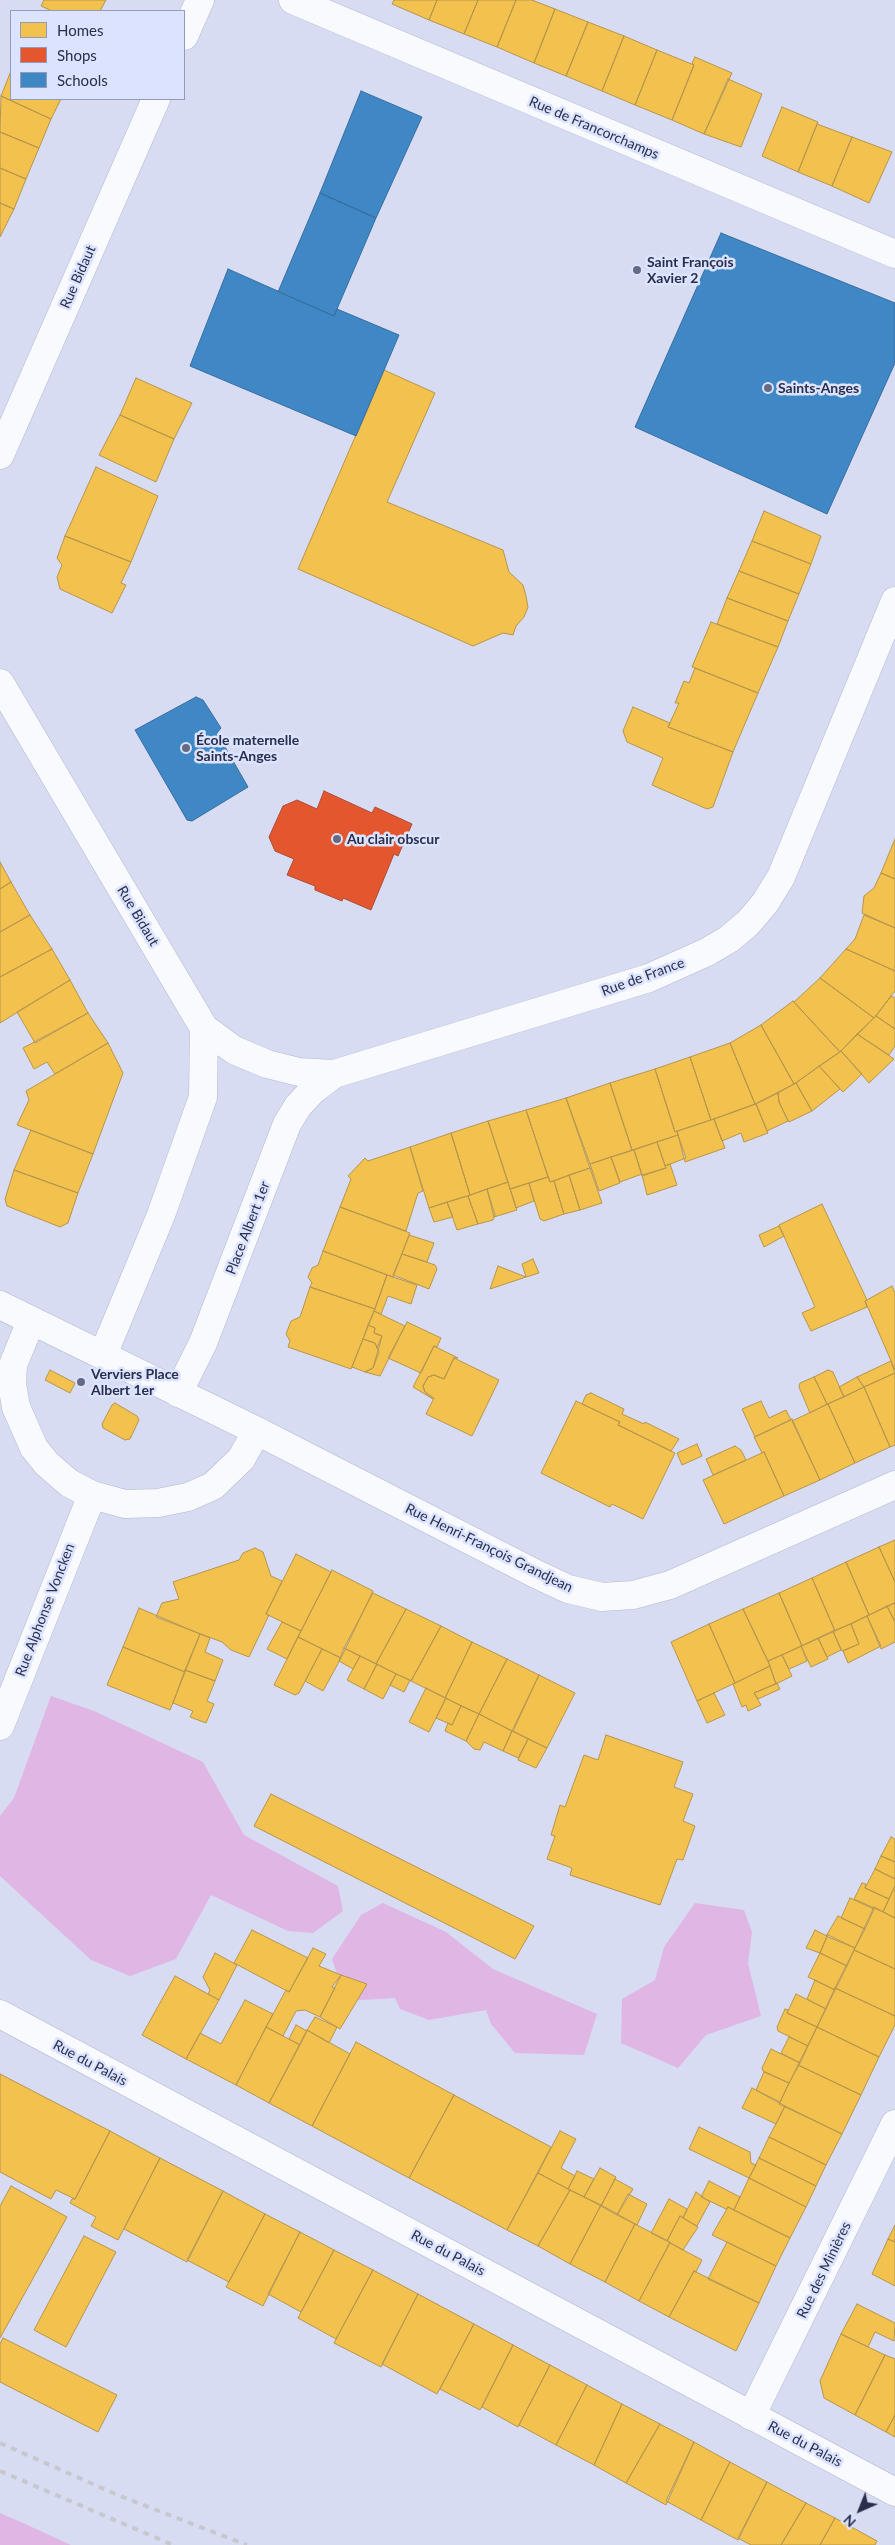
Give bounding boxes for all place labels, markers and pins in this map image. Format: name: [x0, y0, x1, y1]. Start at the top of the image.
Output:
place label: Saint François Xavier 2: [647, 254, 734, 286]
marker: Saint François Xavier 2: [631, 264, 643, 276]
place label: Saints-Anges: [778, 380, 859, 396]
marker: Saints-Anges: [762, 382, 774, 394]
place label: École maternelle Saints-Anges: [196, 732, 299, 764]
marker: École maternelle Saints-Anges: [180, 742, 192, 754]
place label: Au clair obscur: [347, 831, 439, 847]
marker: Au clair obscur: [331, 833, 343, 845]
place label: Verviers Place Albert 1er: [91, 1366, 179, 1398]
marker: Verviers Place Albert 1er: [75, 1376, 87, 1388]

